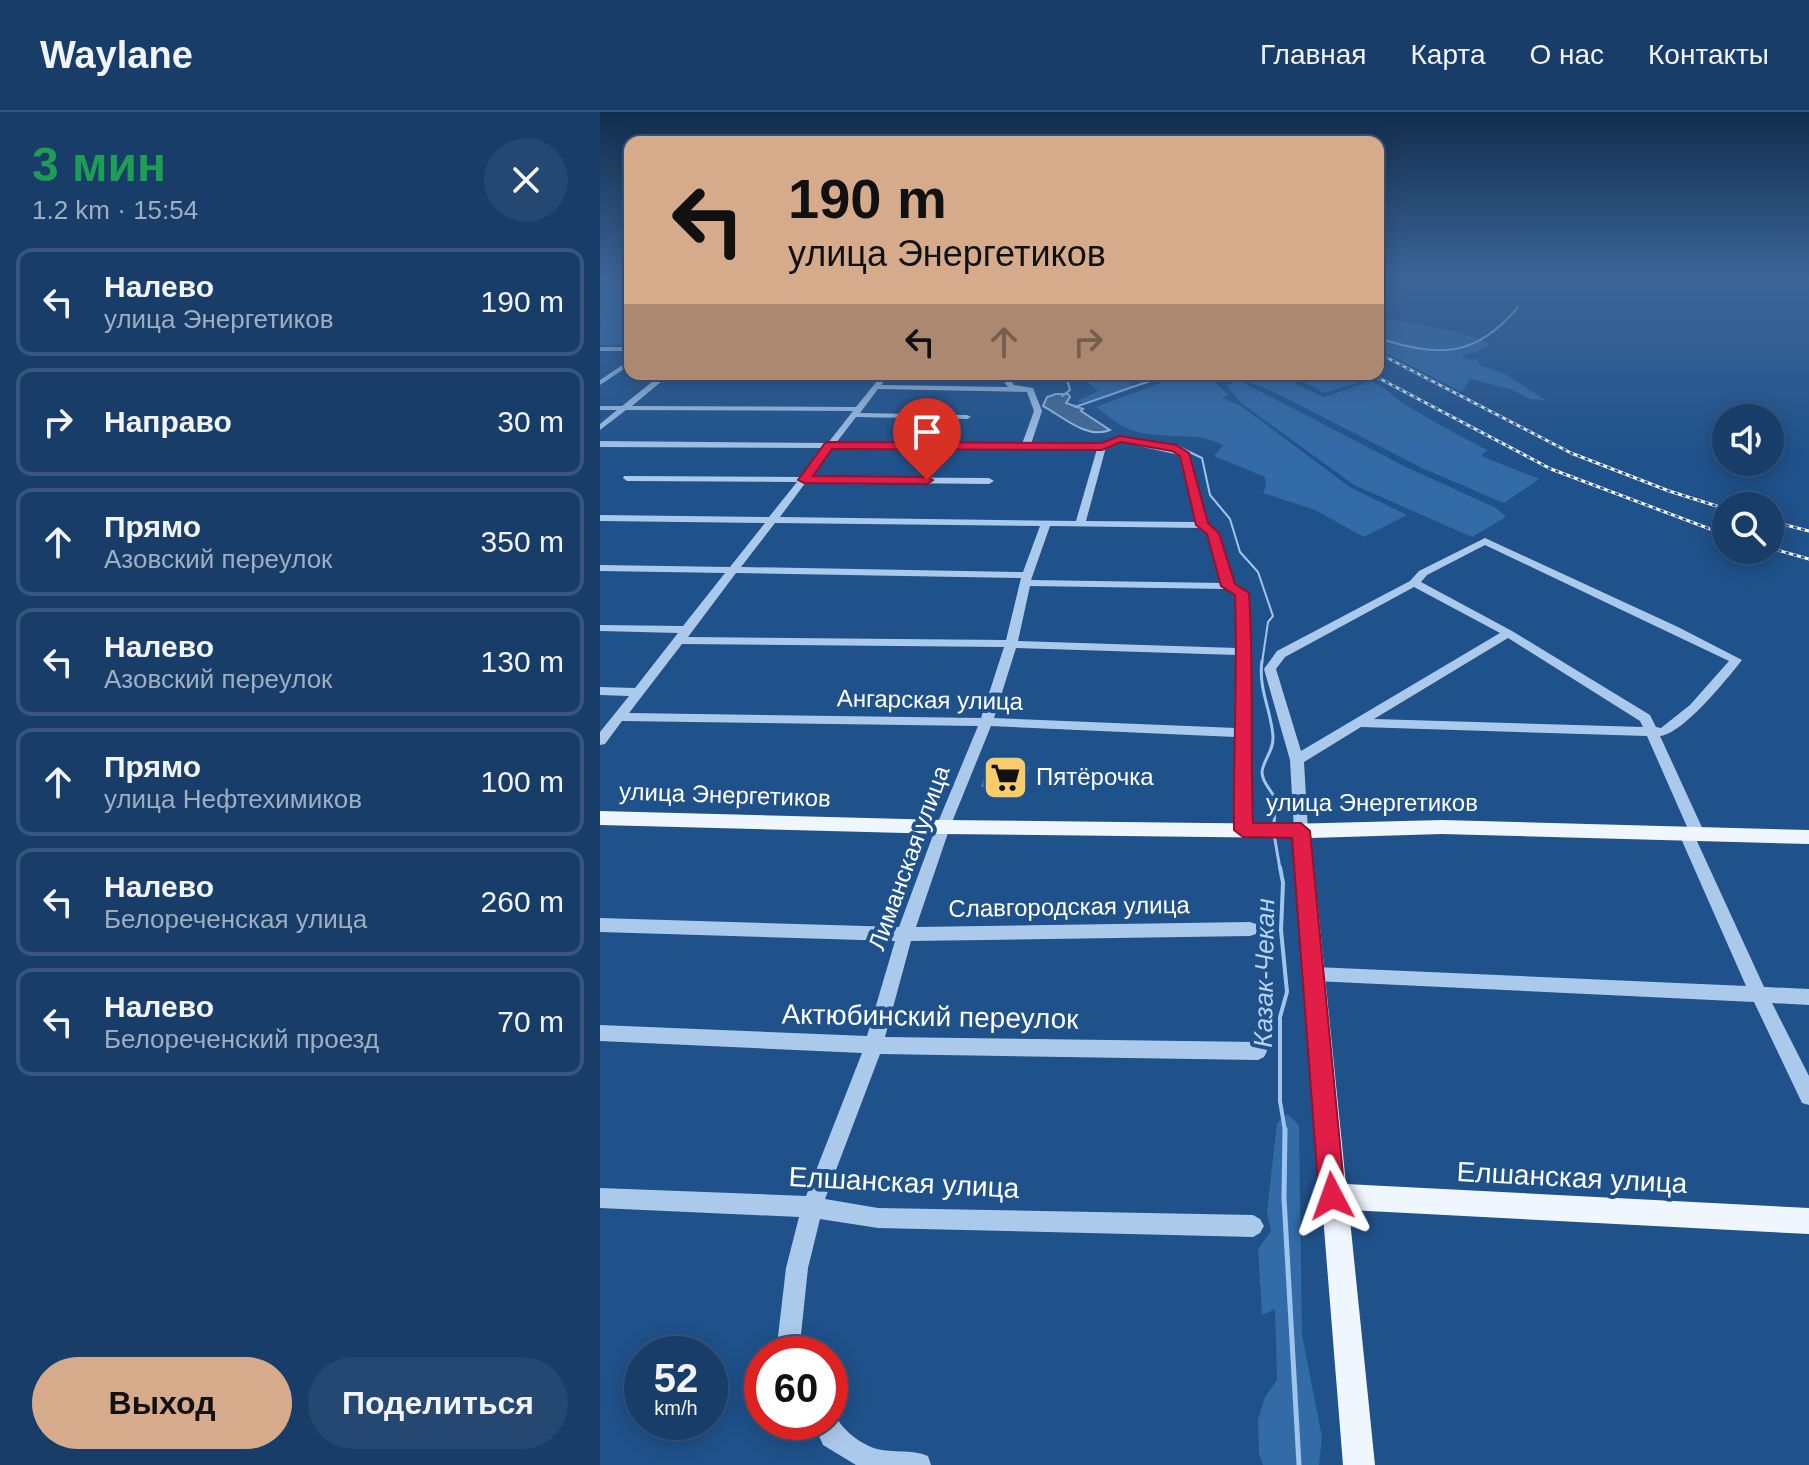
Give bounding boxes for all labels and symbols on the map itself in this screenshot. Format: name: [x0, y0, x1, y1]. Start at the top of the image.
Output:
pin: [893, 398, 961, 480]
street label: Ангарская улица: [837, 684, 1024, 715]
supermarket icon: Пятёрочка: [981, 753, 1029, 801]
street label: Лиманская улица: [863, 761, 955, 954]
place label: Пятёрочка: [1036, 763, 1154, 790]
street label: улица Энергетиков: [619, 777, 831, 812]
street label: улица Энергетиков: [1266, 789, 1478, 816]
street label: Славгородская улица: [948, 891, 1190, 922]
water label: Казак-Чекан: [1248, 898, 1280, 1048]
street label: Актюбинский переулок: [781, 998, 1079, 1035]
position arrow: [1290, 1154, 1374, 1238]
street label: Елшанская улица: [1456, 1156, 1688, 1199]
street label: Елшанская улица: [788, 1161, 1020, 1204]
speed limit sign: 60: [744, 1336, 848, 1440]

